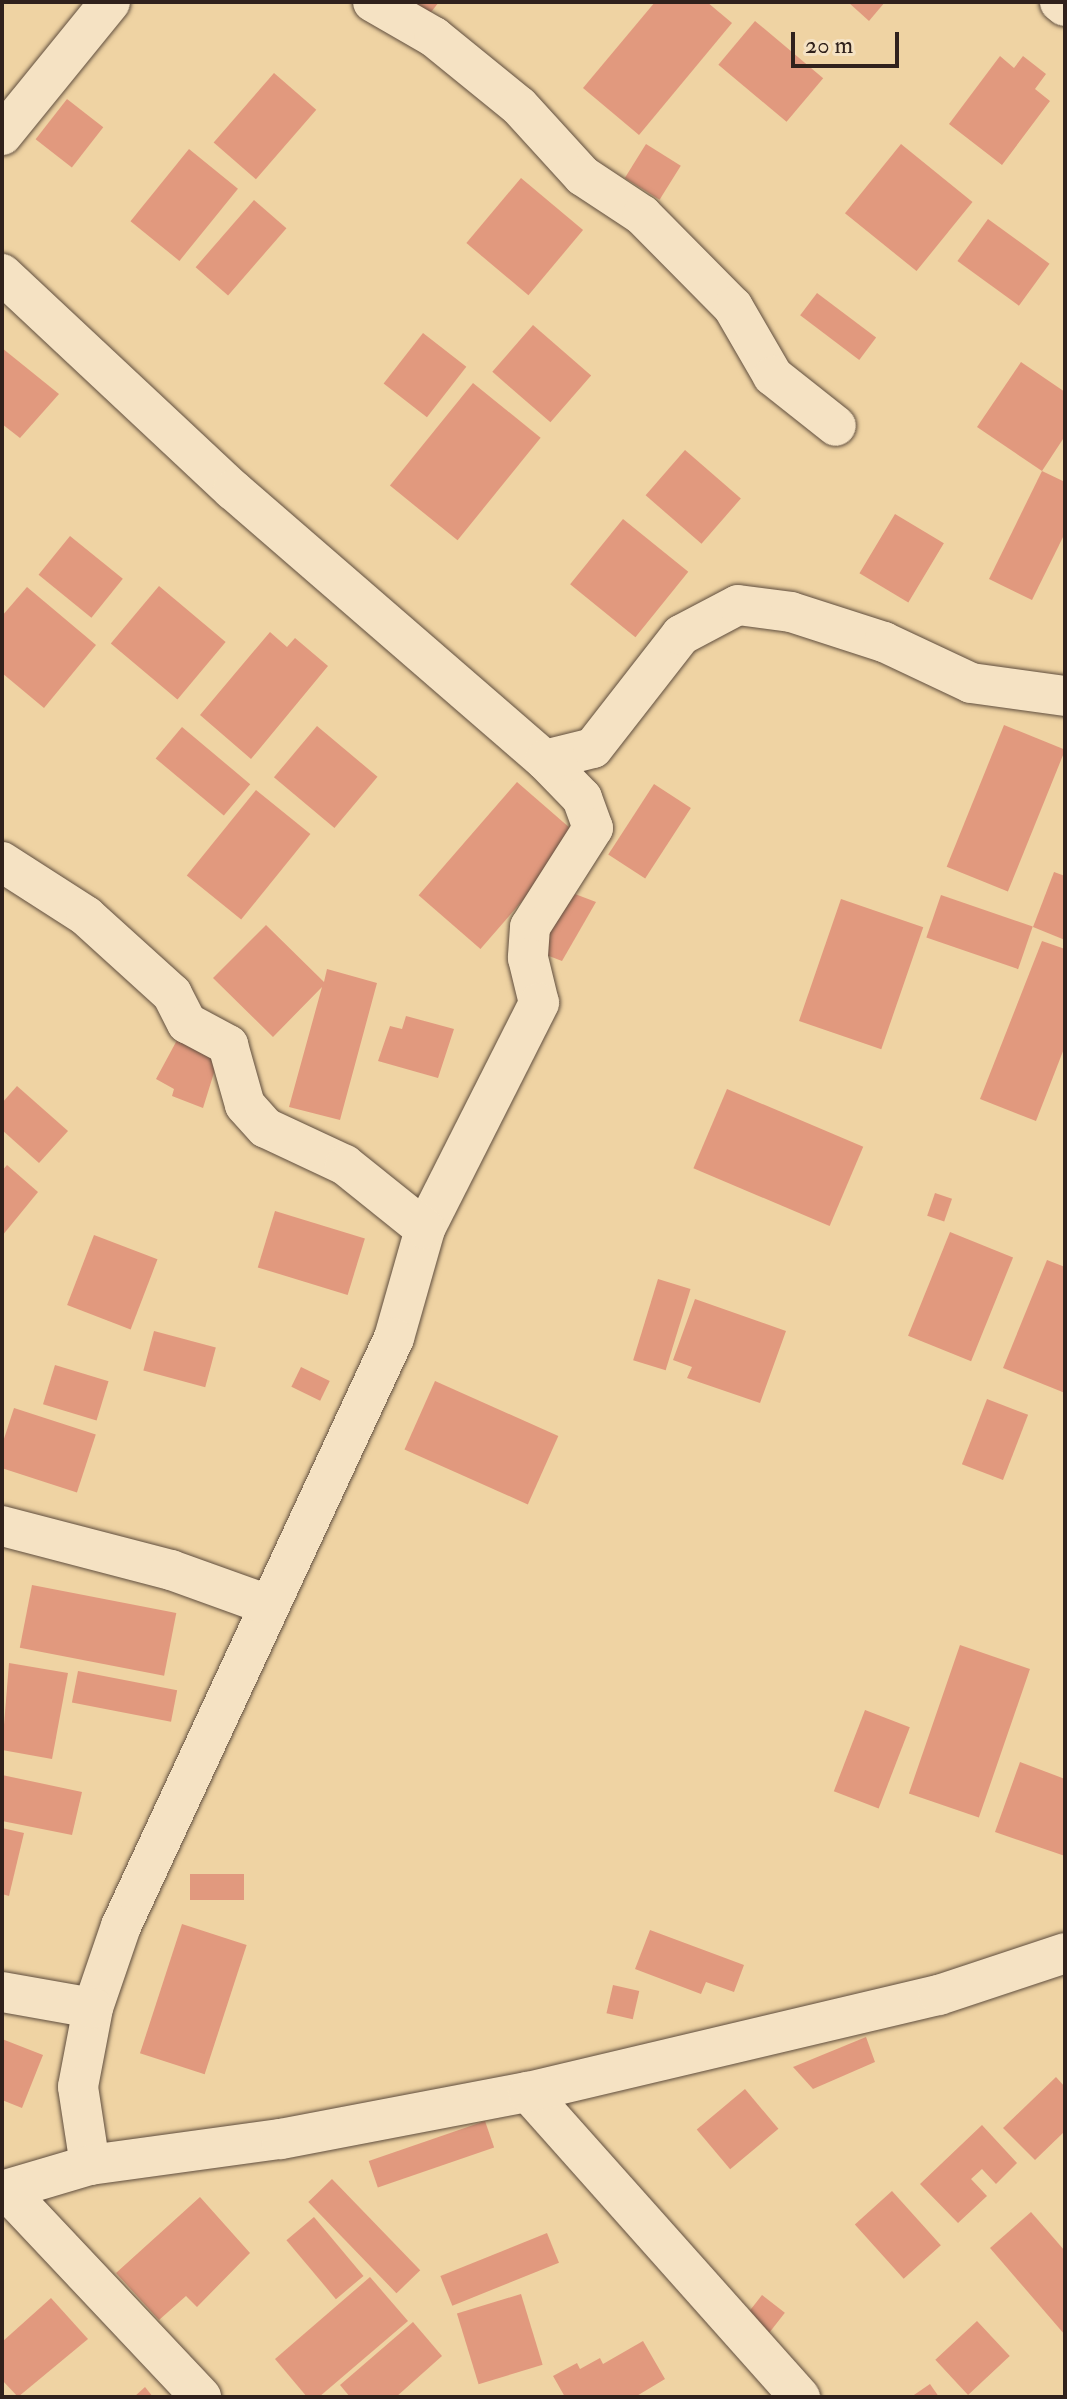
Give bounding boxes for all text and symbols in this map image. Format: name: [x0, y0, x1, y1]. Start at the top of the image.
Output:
scale bar: [795, 16, 903, 66]
text: 20 m: [805, 30, 853, 61]

